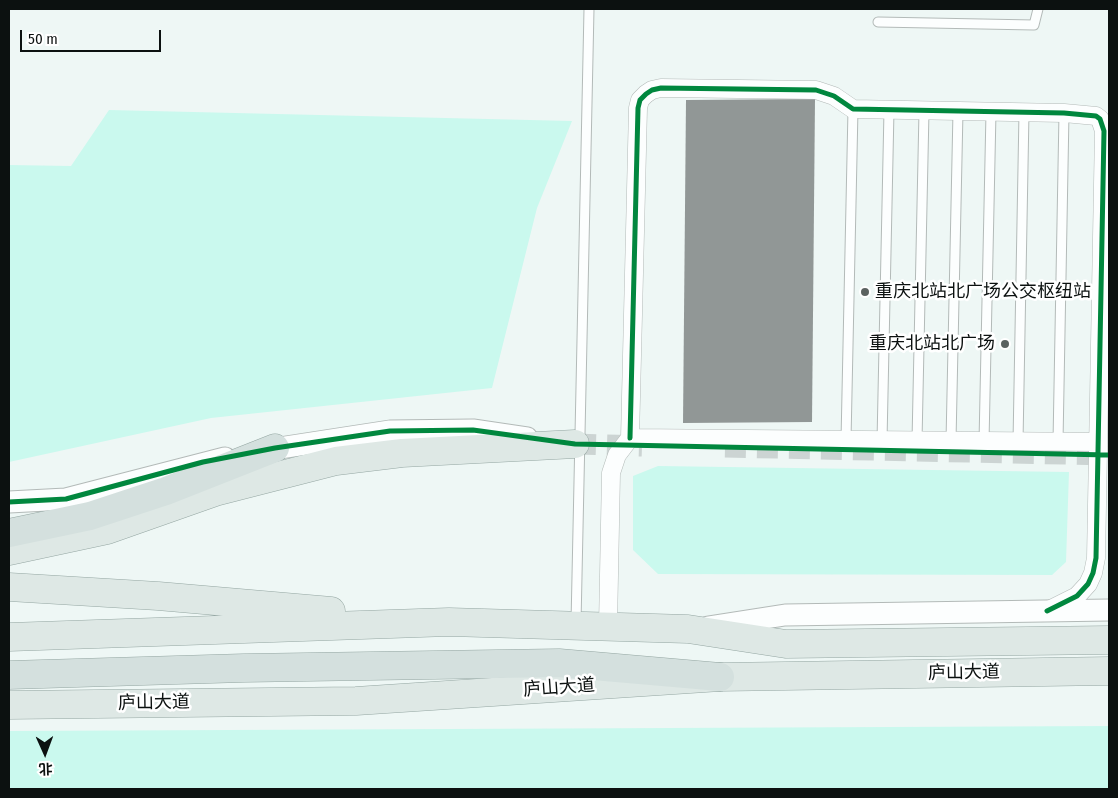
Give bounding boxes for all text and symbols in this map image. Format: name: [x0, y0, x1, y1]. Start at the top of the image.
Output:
scale bar: [22, 20, 164, 52]
text: 50 m: [28, 30, 58, 48]
place label: 重庆北站北广场公交枢纽站: [875, 281, 1091, 303]
marker: 重庆北站北广场公交枢纽站: [859, 286, 871, 298]
place label: 重庆北站北广场: [869, 333, 995, 355]
marker: 重庆北站北广场: [999, 338, 1011, 350]
street label: 庐山大道: [928, 662, 1000, 684]
street label: 庐山大道: [522, 675, 596, 701]
street label: 庐山大道: [118, 692, 190, 714]
north arrow: [20, 728, 70, 778]
text: 北: [38, 760, 53, 777]

